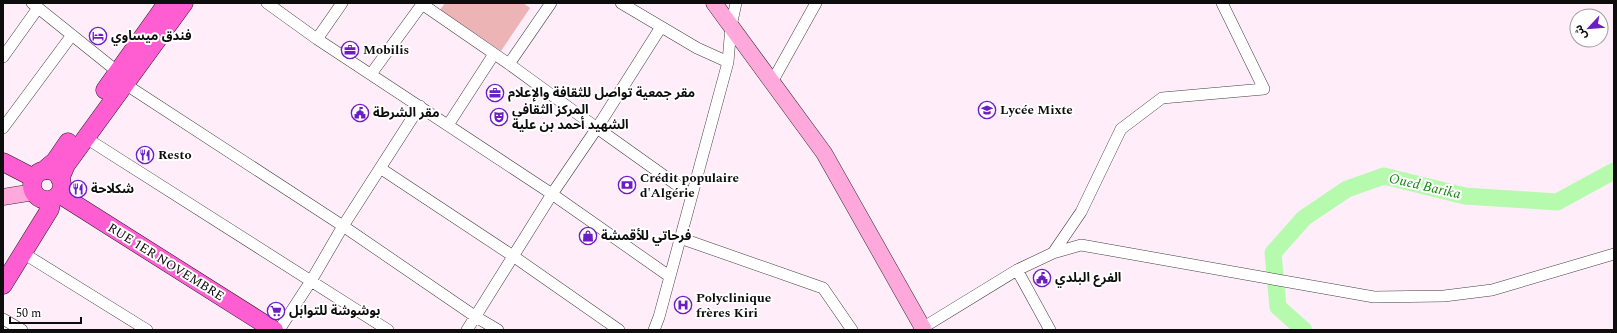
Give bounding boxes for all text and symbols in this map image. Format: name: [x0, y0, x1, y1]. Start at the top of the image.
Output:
north arrow: [1569, 8, 1609, 48]
text: ش: [1570, 22, 1591, 43]
hotel icon: فندق ميساوي: [88, 26, 108, 46]
place label: فندق ميساوي: [111, 26, 192, 46]
office icon: Mobilis: [340, 40, 360, 60]
place label: Mobilis: [363, 40, 409, 60]
office icon: مقر جمعية تواصل للثقافة والإعلام: [485, 83, 505, 103]
place label: مقر جمعية تواصل للثقافة والإعلام: [508, 83, 695, 103]
place label: المركز الثقافي الشهيد أحمد بن علية: [512, 100, 629, 135]
school or university icon: Lycée Mixte: [977, 100, 997, 120]
place label: Lycée Mixte: [1000, 100, 1073, 120]
public building icon: مقر الشرطة: [350, 103, 370, 123]
place label: مقر الشرطة: [373, 103, 439, 123]
theatre icon: المركز الثقافي الشهيد أحمد بن علية: [489, 107, 509, 127]
restaurant icon: Resto: [135, 145, 155, 165]
place label: Resto: [158, 145, 192, 165]
place label: Crédit populaire d'Algérie: [640, 168, 739, 203]
water label: Oued Barika: [1387, 168, 1463, 204]
bank icon: Crédit populaire d'Algérie: [617, 175, 637, 195]
restaurant icon: شكلاحة: [68, 179, 88, 199]
place label: شكلاحة: [91, 179, 134, 199]
street label: RUE 1ER NOVEMBRE: [104, 218, 228, 306]
shop icon: فرحاتي للأقمشة: [578, 226, 598, 246]
place label: فرحاتي للأقمشة: [601, 226, 692, 246]
public building icon: الفرع البلدي: [1032, 268, 1052, 288]
place label: الفرع البلدي: [1055, 268, 1121, 288]
place label: Polyclinique frères Kiri: [696, 288, 771, 323]
hospital icon: Polyclinique frères Kiri: [673, 295, 693, 315]
scale bar: [10, 299, 81, 325]
supermarket icon: بوشوشة للتوابل: [266, 301, 286, 321]
place label: بوشوشة للتوابل: [289, 301, 380, 321]
text: 50 m: [16, 304, 41, 323]

